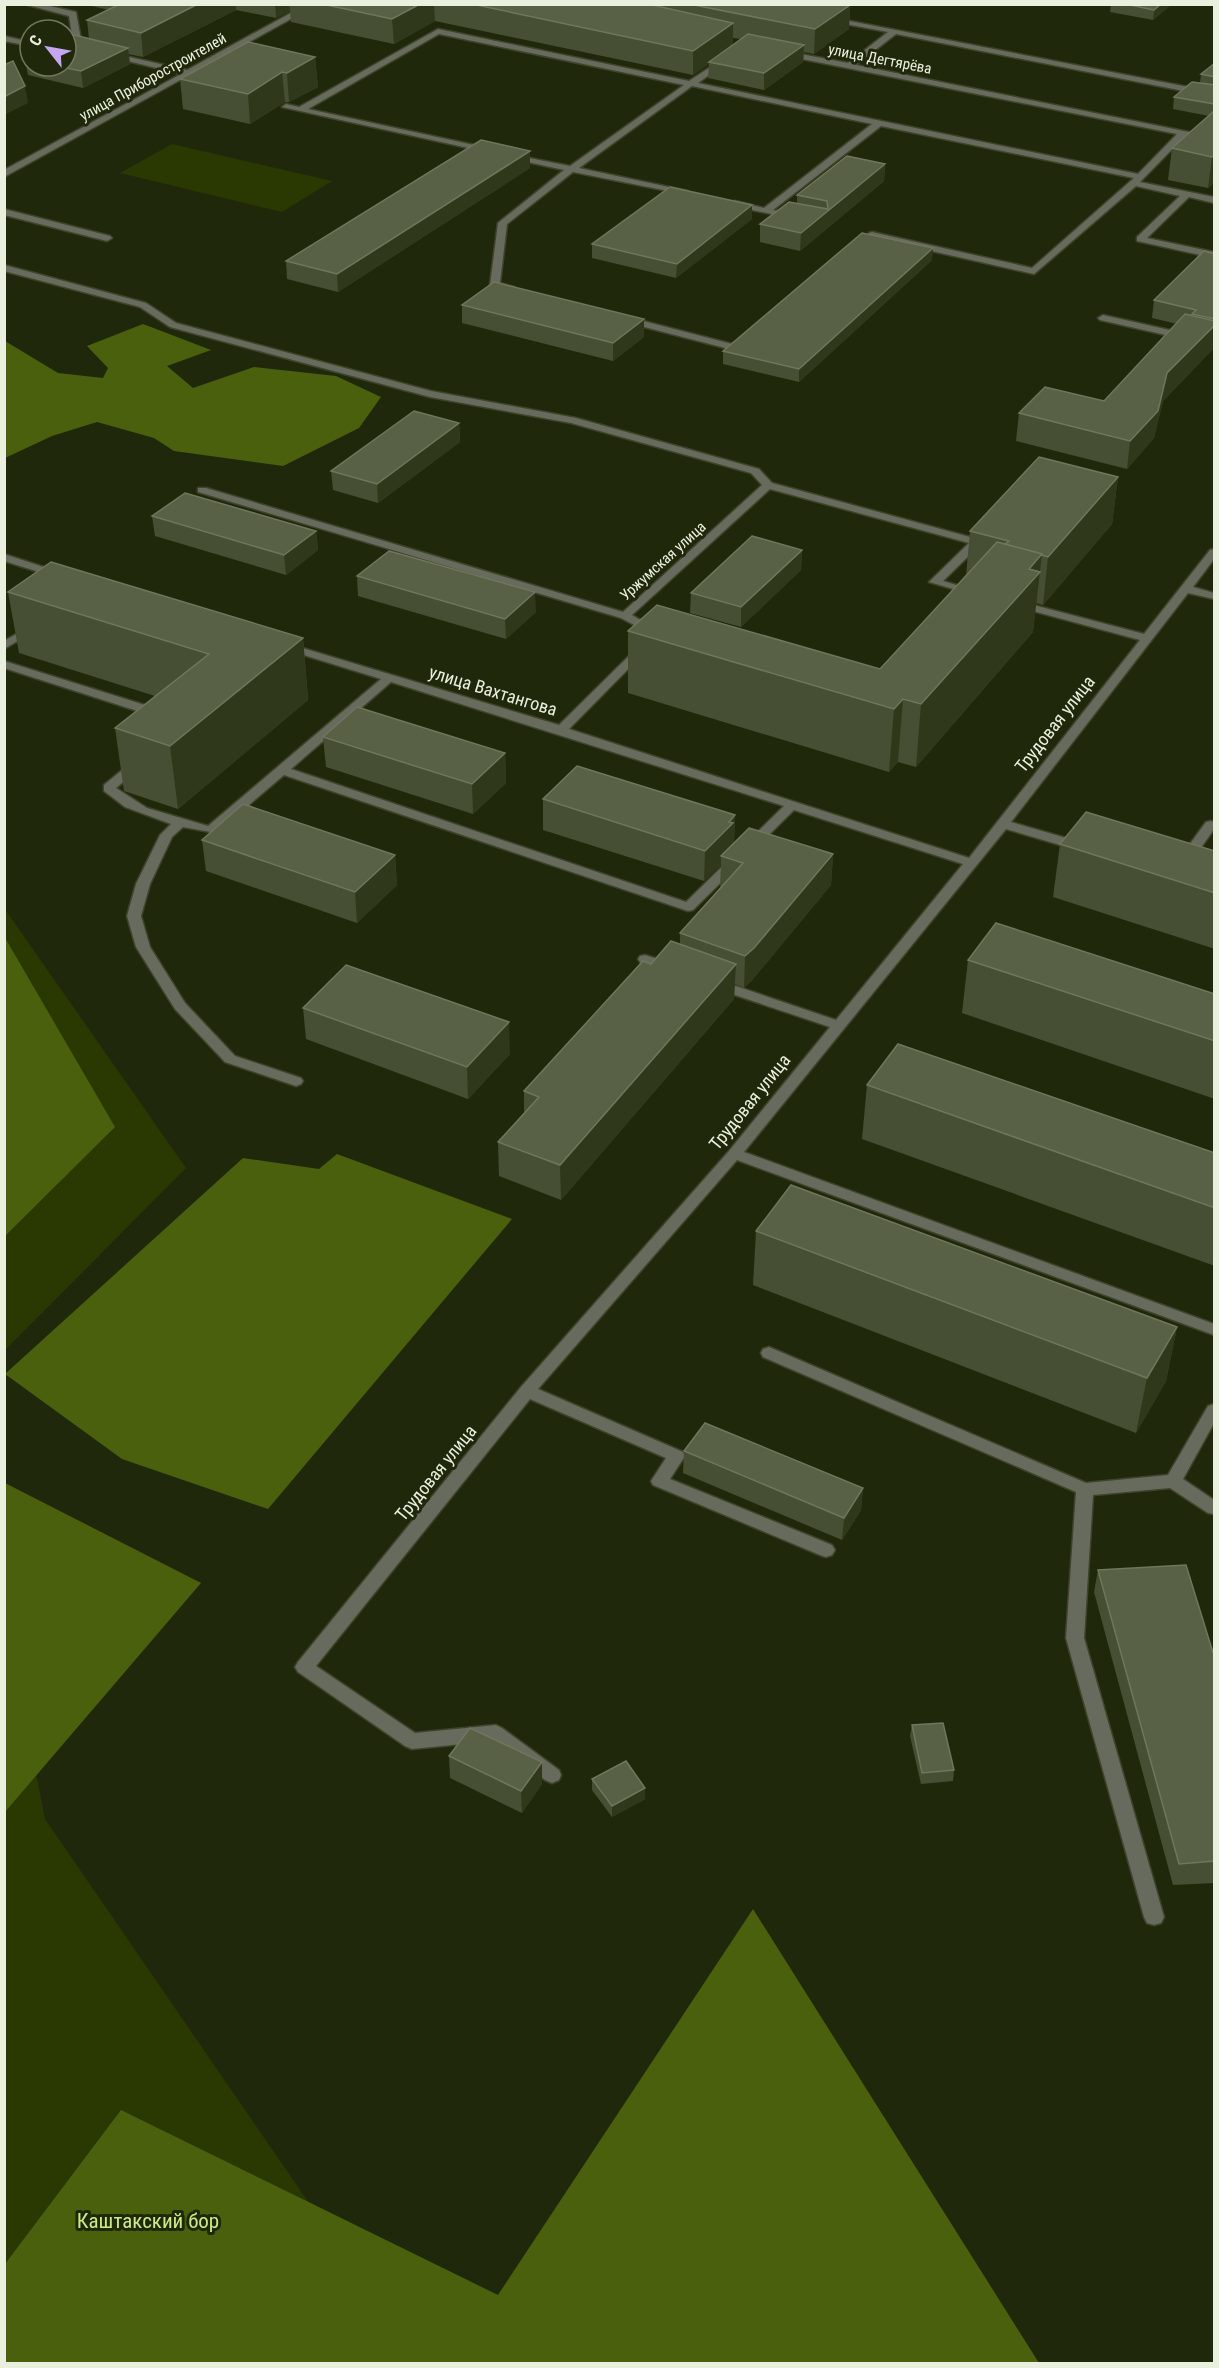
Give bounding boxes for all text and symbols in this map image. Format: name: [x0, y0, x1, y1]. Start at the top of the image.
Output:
north arrow: [18, 18, 78, 78]
street label: улица Приборостроителей: [77, 29, 229, 125]
text: С: [25, 32, 46, 49]
street label: улица Дегтярёва: [827, 40, 933, 78]
street label: Уржумская улица: [616, 518, 710, 604]
street label: улица Вахтангова: [427, 661, 560, 720]
street label: Трудовая улица: [1010, 671, 1099, 776]
street label: Трудовая улица: [705, 1050, 795, 1154]
street label: Трудовая улица: [391, 1421, 481, 1525]
park label: Каштакский бор: [77, 2209, 219, 2233]

